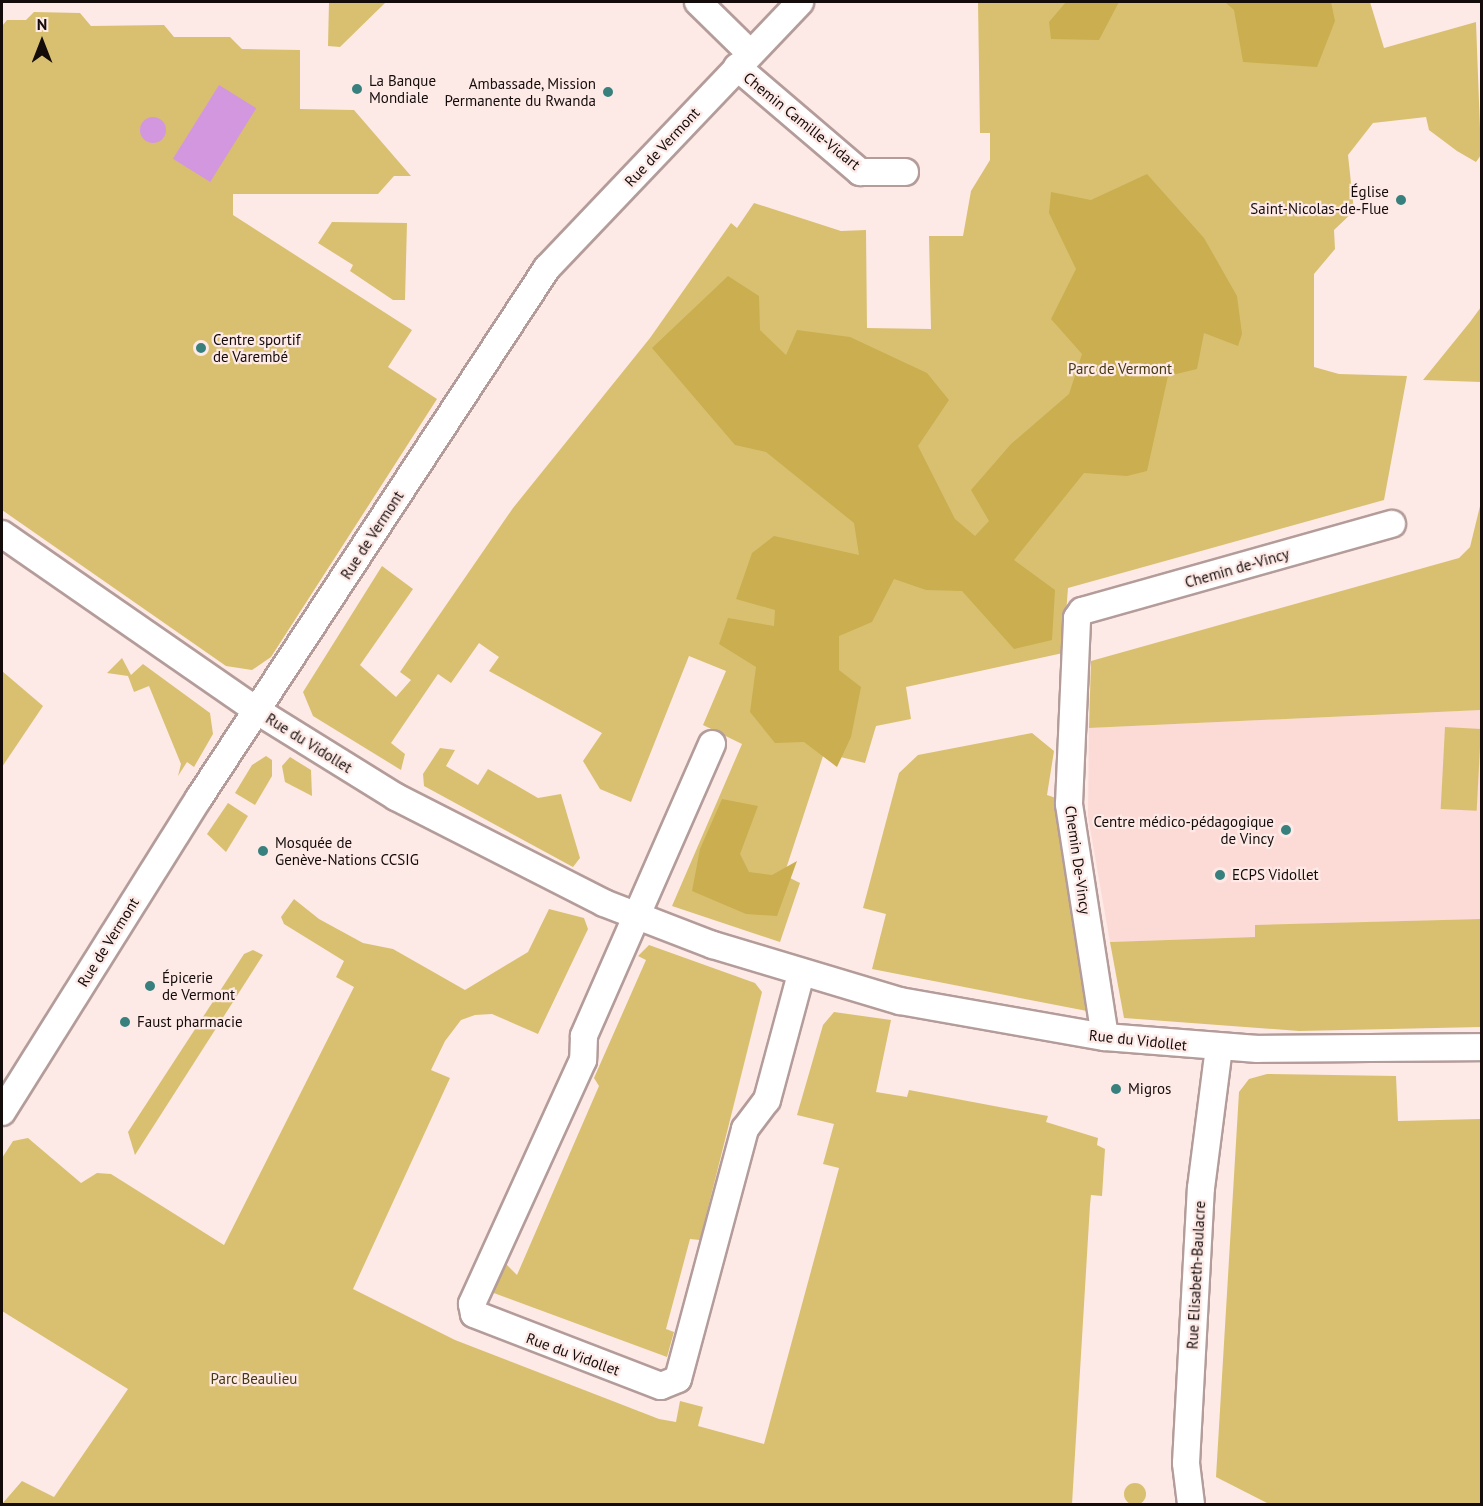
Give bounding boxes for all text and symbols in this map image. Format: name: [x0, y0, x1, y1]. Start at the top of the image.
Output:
north arrow: [12, 12, 72, 72]
text: N: [37, 14, 47, 34]
street label: Chemin Camille-Vidart: [740, 68, 864, 174]
place label: La Banque Mondiale: [369, 71, 436, 106]
place label: Ambassade, Mission Permanente du Rwanda: [444, 74, 596, 109]
marker: La Banque Mondiale: [350, 82, 364, 96]
marker: Ambassade, Mission Permanente du Rwanda: [601, 85, 615, 99]
street label: Rue de Vermont: [621, 104, 703, 190]
place label: Église Saint-Nicolas-de-Flue: [1250, 182, 1389, 217]
marker: Église Saint-Nicolas-de-Flue: [1394, 193, 1408, 207]
place label: Centre sportif de Varembé: [213, 330, 301, 365]
marker: Centre sportif de Varembé: [194, 341, 208, 355]
park label: Parc de Vermont: [1068, 360, 1172, 378]
street label: Rue de Vermont: [337, 487, 407, 583]
street label: Chemin de-Vincy: [1183, 544, 1291, 592]
street label: Rue du Vidollet: [262, 709, 356, 777]
street label: Chemin De-Vincy: [1061, 805, 1095, 915]
place label: Centre médico-pédagogique de Vincy: [1093, 812, 1274, 847]
marker: Centre médico-pédagogique de Vincy: [1279, 823, 1293, 837]
place label: Mosquée de Genève-Nations CCSIG: [275, 833, 419, 868]
marker: Mosquée de Genève-Nations CCSIG: [256, 844, 270, 858]
place label: ECPS Vidollet: [1232, 866, 1319, 884]
marker: ECPS Vidollet: [1213, 868, 1227, 882]
street label: Rue de Vermont: [73, 894, 143, 990]
place label: Épicerie de Vermont: [162, 968, 236, 1003]
marker: Épicerie de Vermont: [143, 979, 157, 993]
place label: Faust pharmacie: [137, 1013, 243, 1031]
marker: Faust pharmacie: [118, 1015, 132, 1029]
street label: Rue du Vidollet: [1088, 1026, 1188, 1054]
place label: Migros: [1128, 1080, 1171, 1098]
marker: Migros: [1109, 1082, 1123, 1096]
street label: Rue Elisabeth-Baulacre: [1183, 1200, 1209, 1350]
street label: Rue du Vidollet: [524, 1329, 622, 1379]
park label: Parc Beaulieu: [210, 1370, 298, 1388]

